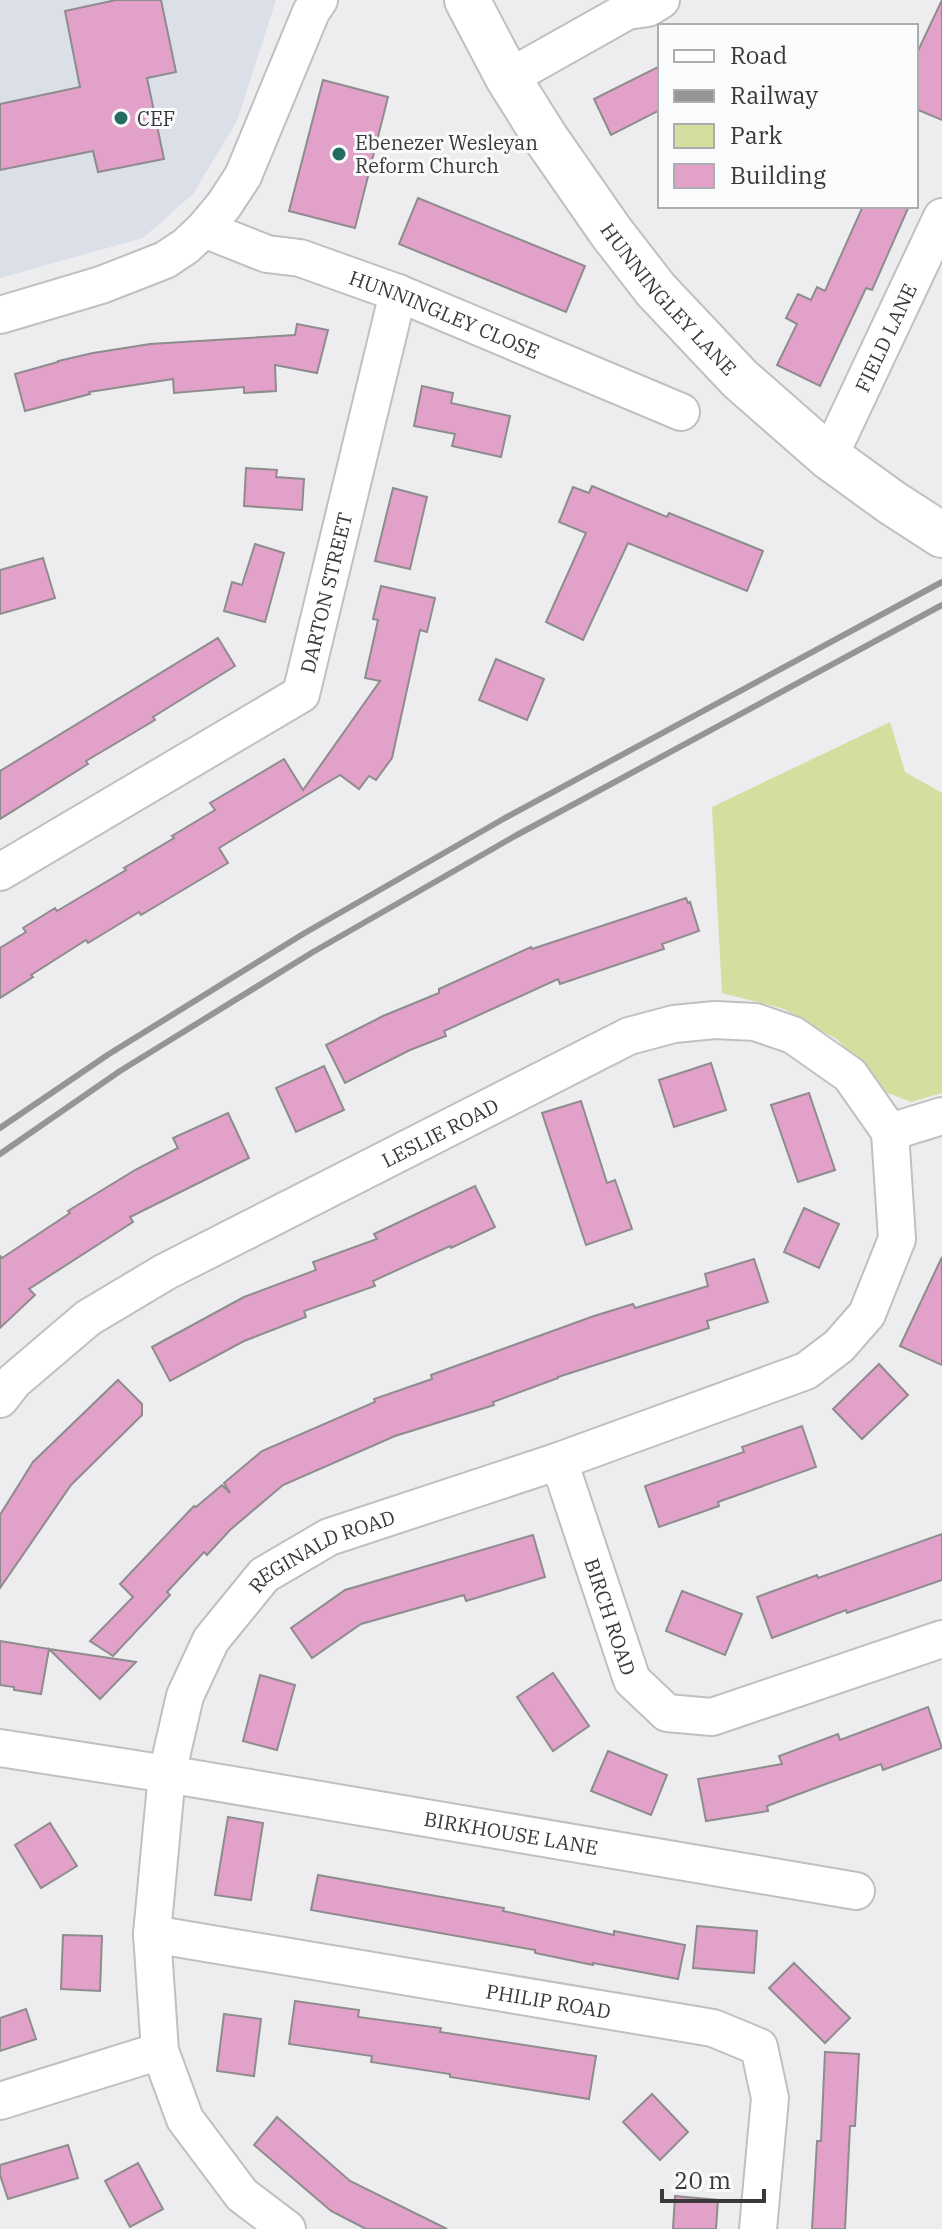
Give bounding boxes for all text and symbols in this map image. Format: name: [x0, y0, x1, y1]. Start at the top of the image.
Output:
legend: [658, 24, 918, 208]
text: Road: [730, 39, 787, 71]
text: Railway: [730, 79, 818, 111]
place label: CEF: [137, 105, 175, 132]
marker: CEF: [112, 109, 130, 127]
text: Park: [730, 119, 782, 151]
place label: Ebenezer Wesleyan Reform Church: [355, 129, 538, 179]
marker: Ebenezer Wesleyan Reform Church: [330, 145, 348, 163]
text: Building: [730, 159, 826, 191]
street label: HUNNINGLEY LANE: [595, 217, 743, 381]
street label: HUNNINGLEY CLOSE: [346, 263, 544, 365]
street label: FIELD LANE: [848, 279, 922, 396]
street label: DARTON STREET: [293, 510, 358, 676]
street label: LESLIE ROAD: [377, 1091, 503, 1173]
street label: REGINALD ROAD: [242, 1503, 398, 1598]
street label: BIRCH ROAD: [579, 1554, 643, 1679]
street label: BIRKHOUSE LANE: [422, 1804, 600, 1860]
street label: PHILIP ROAD: [484, 1977, 613, 2024]
scale bar: [662, 2153, 764, 2203]
text: 20 m: [674, 2164, 731, 2196]

